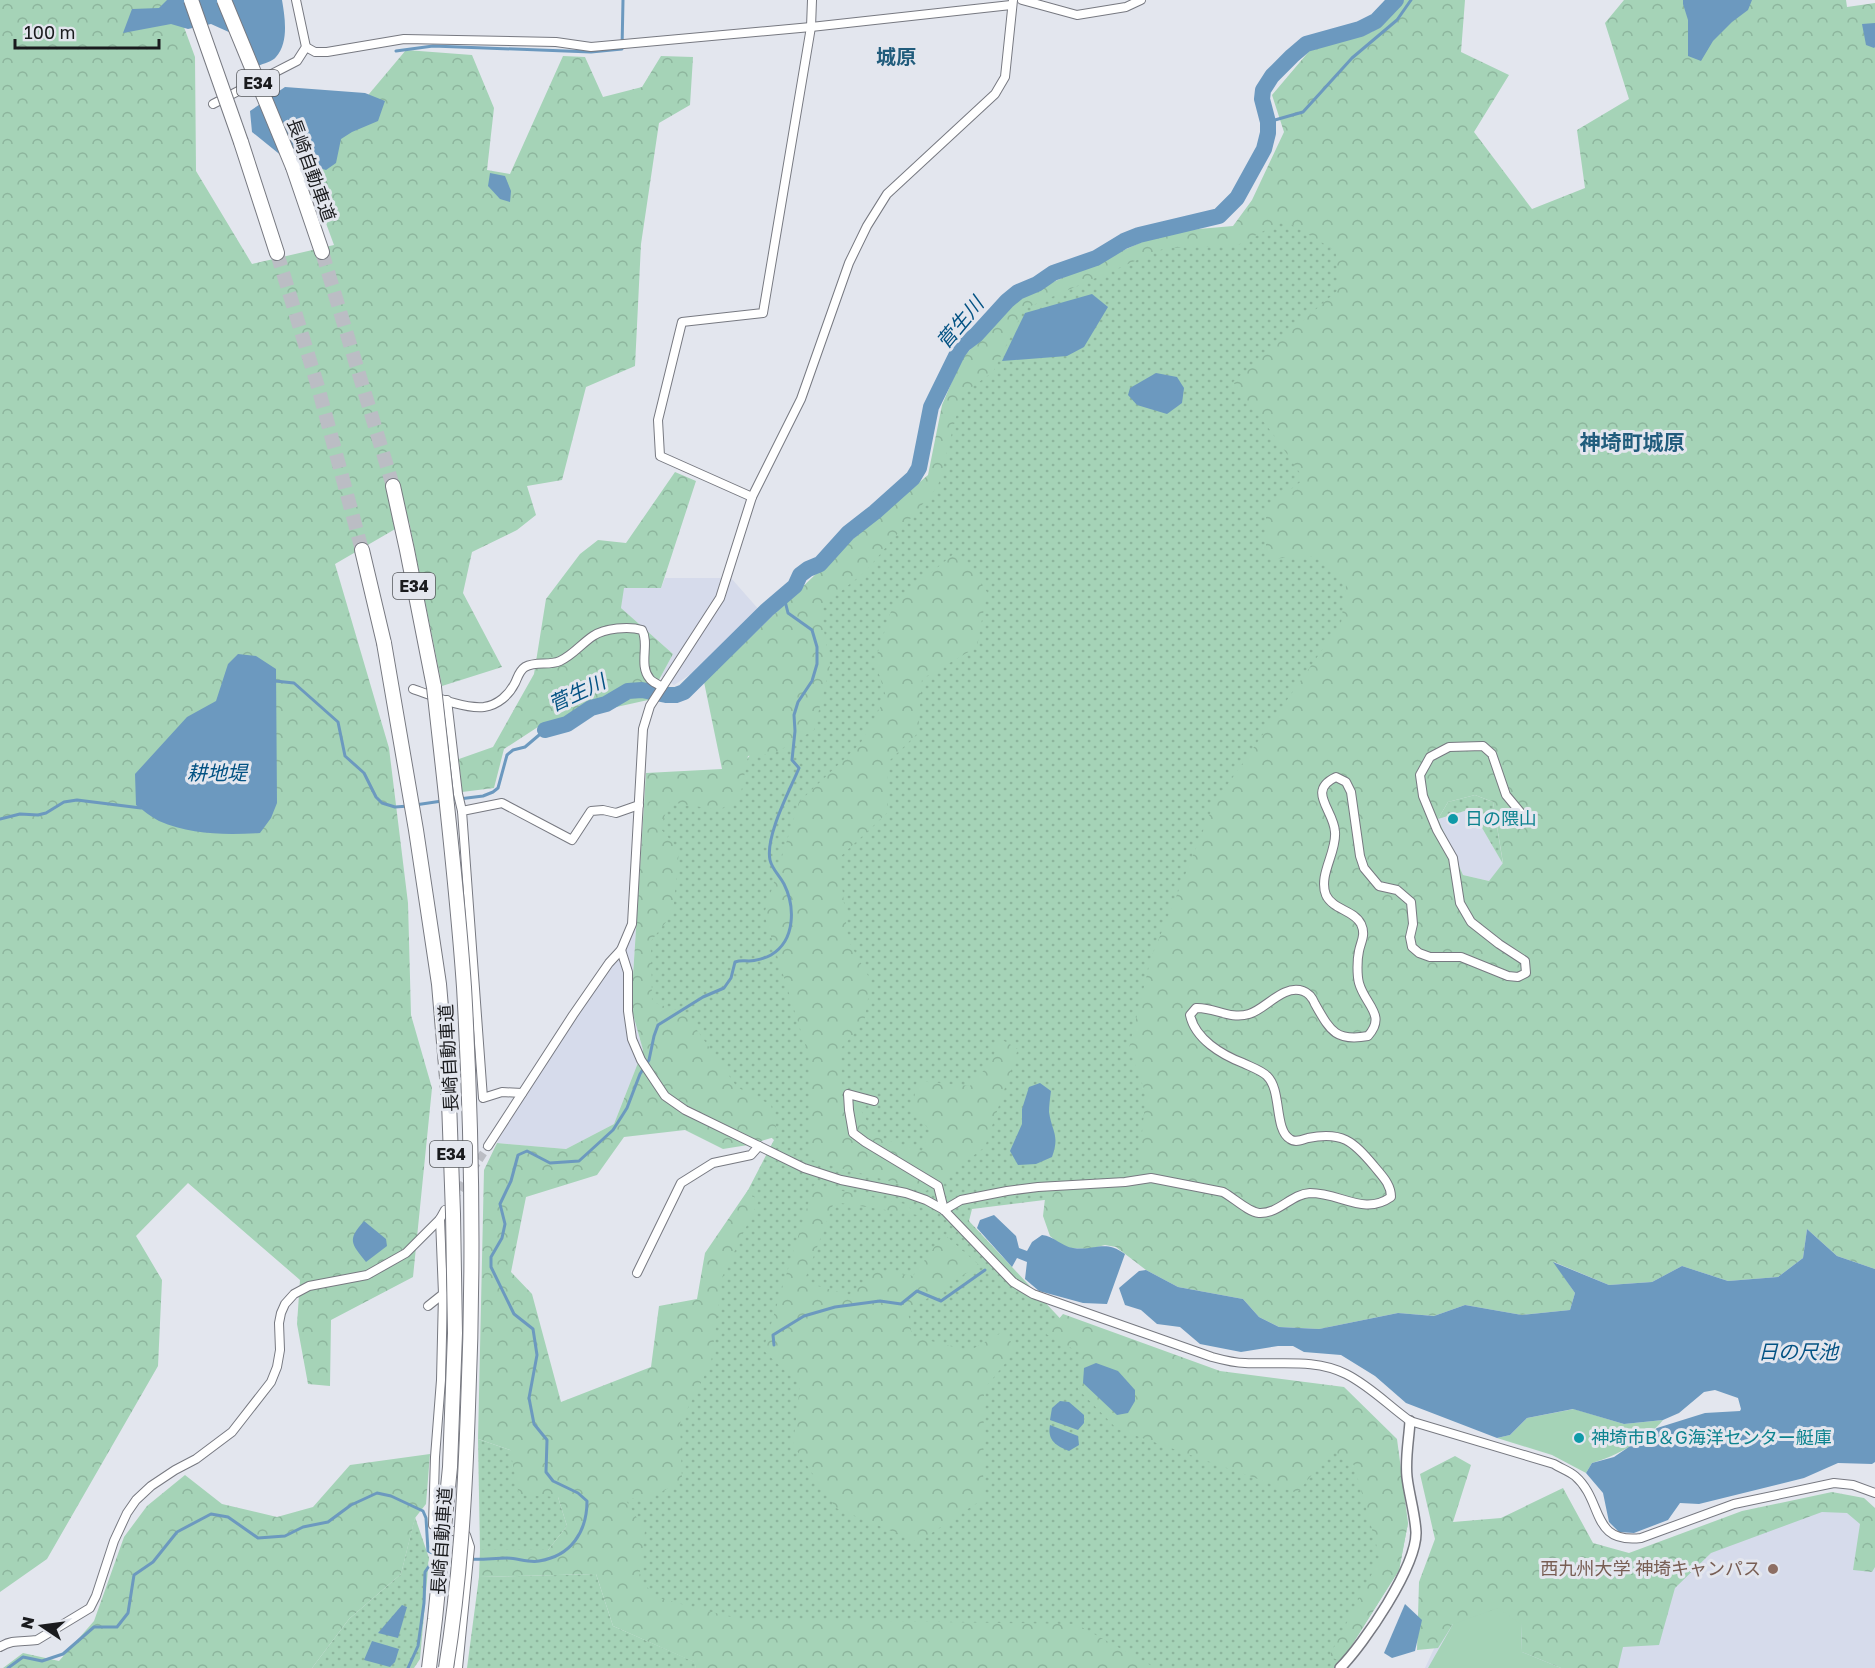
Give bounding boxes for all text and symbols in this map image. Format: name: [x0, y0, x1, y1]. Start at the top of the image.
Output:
scale bar: [15, 12, 159, 50]
text: 100 m: [24, 21, 75, 43]
district label: 城原: [876, 44, 916, 68]
road number: E34: [237, 70, 279, 96]
street label: 長崎自動車道: [283, 115, 341, 224]
water label: 菅生川: [931, 290, 989, 353]
district label: 神埼町城原: [1580, 429, 1685, 455]
road number: E34: [393, 573, 435, 599]
water label: 菅生川: [544, 668, 611, 716]
water label: 耕地堤: [187, 760, 249, 784]
place label: 日の隈山: [1465, 807, 1537, 829]
marker: 日の隈山: [1446, 812, 1460, 826]
street label: 長崎自動車道: [434, 1004, 462, 1113]
road number: E34: [430, 1141, 472, 1167]
water label: 日の尺池: [1758, 1339, 1840, 1363]
place label: 神埼市B＆G海洋センター艇庫: [1591, 1426, 1832, 1448]
marker: 神埼市B＆G海洋センター艇庫: [1572, 1431, 1586, 1445]
street label: 長崎自動車道: [426, 1486, 456, 1596]
place label: 西九州大学 神埼キャンパス: [1541, 1557, 1761, 1579]
marker: 西九州大学 神埼キャンパス: [1766, 1562, 1780, 1576]
north arrow: [12, 1596, 72, 1656]
text: N: [16, 1614, 38, 1631]

